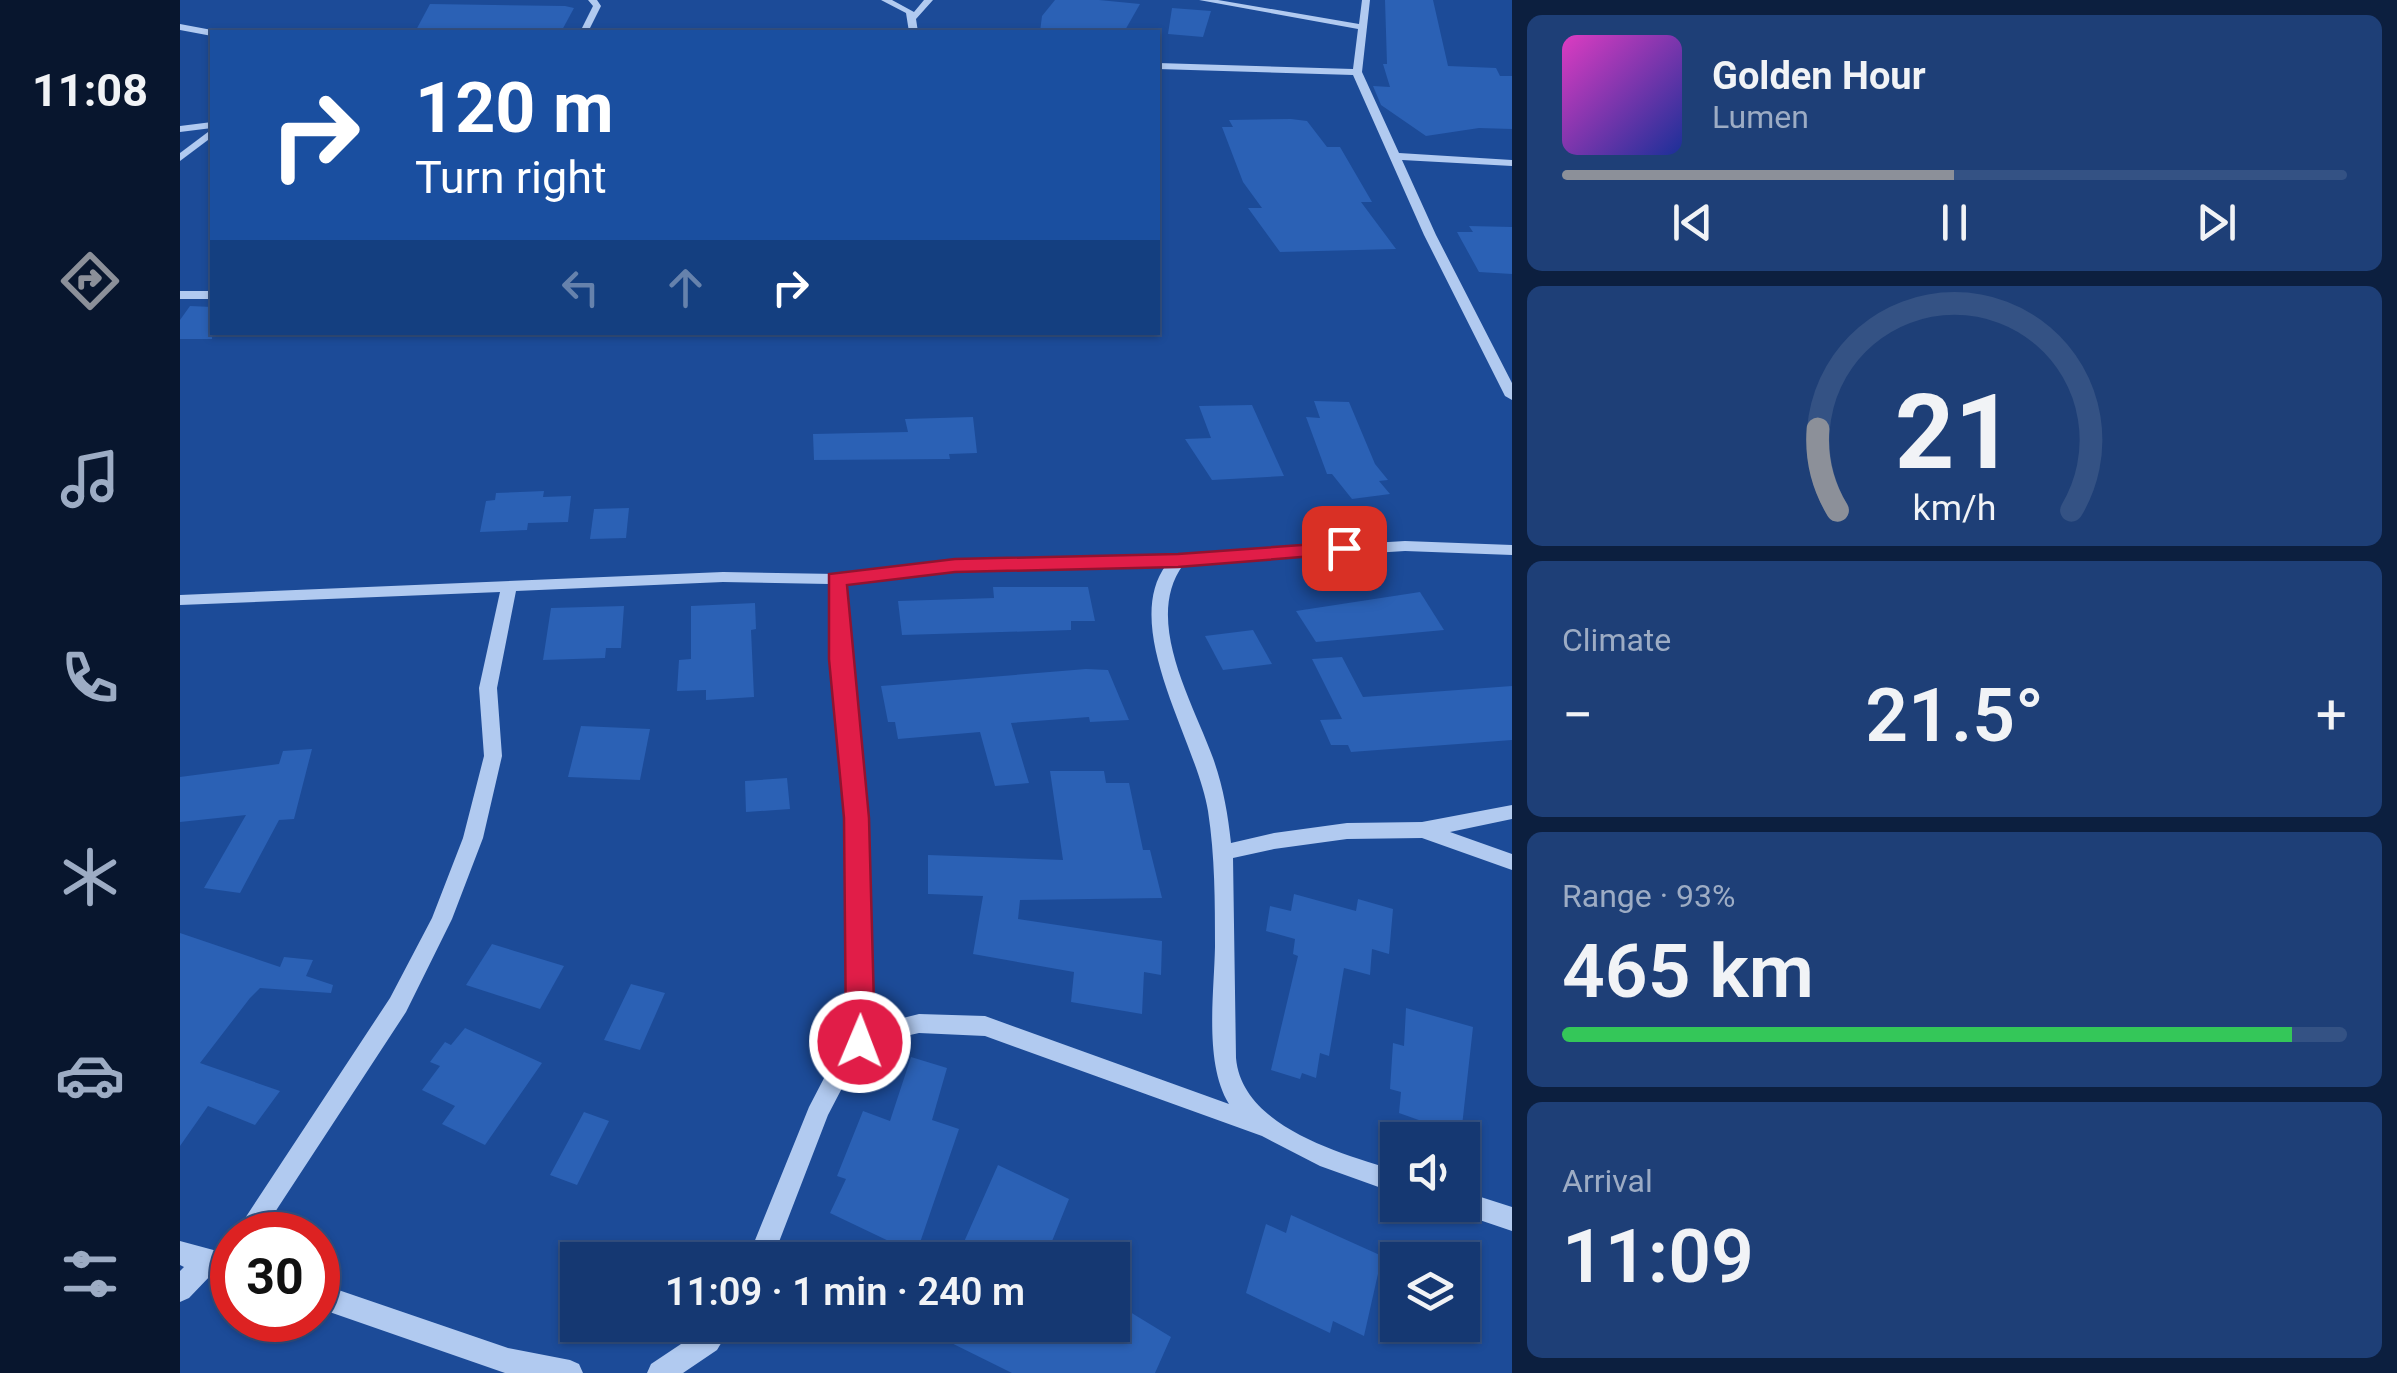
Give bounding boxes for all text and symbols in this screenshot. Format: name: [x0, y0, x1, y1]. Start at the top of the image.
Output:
text: Golden Hour: [1712, 54, 1926, 98]
text: 11:08: [32, 64, 148, 117]
text: 120 m: [415, 67, 614, 149]
icon: right: [250, 70, 380, 200]
text: Lumen: [1712, 98, 1809, 136]
text: Turn right: [415, 151, 607, 204]
icon: previous: [1665, 195, 1720, 250]
icon: pause: [1927, 195, 1982, 250]
icon: next: [2189, 195, 2244, 250]
icon: directions: [55, 246, 125, 316]
icon: left: [553, 260, 608, 315]
icon: ahead: [658, 260, 713, 315]
icon: right: [763, 260, 818, 315]
text: 21: [1895, 372, 2014, 493]
icon: music: [55, 444, 125, 514]
text: km/h: [1913, 487, 1996, 529]
pin: [1302, 506, 1387, 591]
icon: arrive: [1317, 521, 1372, 576]
text: Climate: [1562, 621, 1671, 659]
icon: phone: [55, 643, 125, 713]
text: 21.5°: [1865, 671, 2044, 759]
text: −: [1562, 683, 1593, 747]
text: +: [2316, 683, 2347, 747]
icon: climate: [55, 842, 125, 912]
text: Range · 93%: [1562, 877, 1735, 915]
text: 465 km: [1562, 927, 1814, 1015]
position arrow: [808, 990, 912, 1094]
icon: car: [55, 1040, 125, 1110]
map controls: [1380, 1122, 1480, 1342]
button: sound: [1380, 1122, 1480, 1222]
text: Arrival: [1562, 1162, 1653, 1200]
speed limit sign: 30: [210, 1212, 340, 1342]
text: 11:09: [1562, 1212, 1754, 1300]
icon: filters: [55, 1239, 125, 1309]
button: layers: [1380, 1242, 1480, 1342]
text: 11:09 · 1 min · 240 m: [665, 1270, 1025, 1314]

